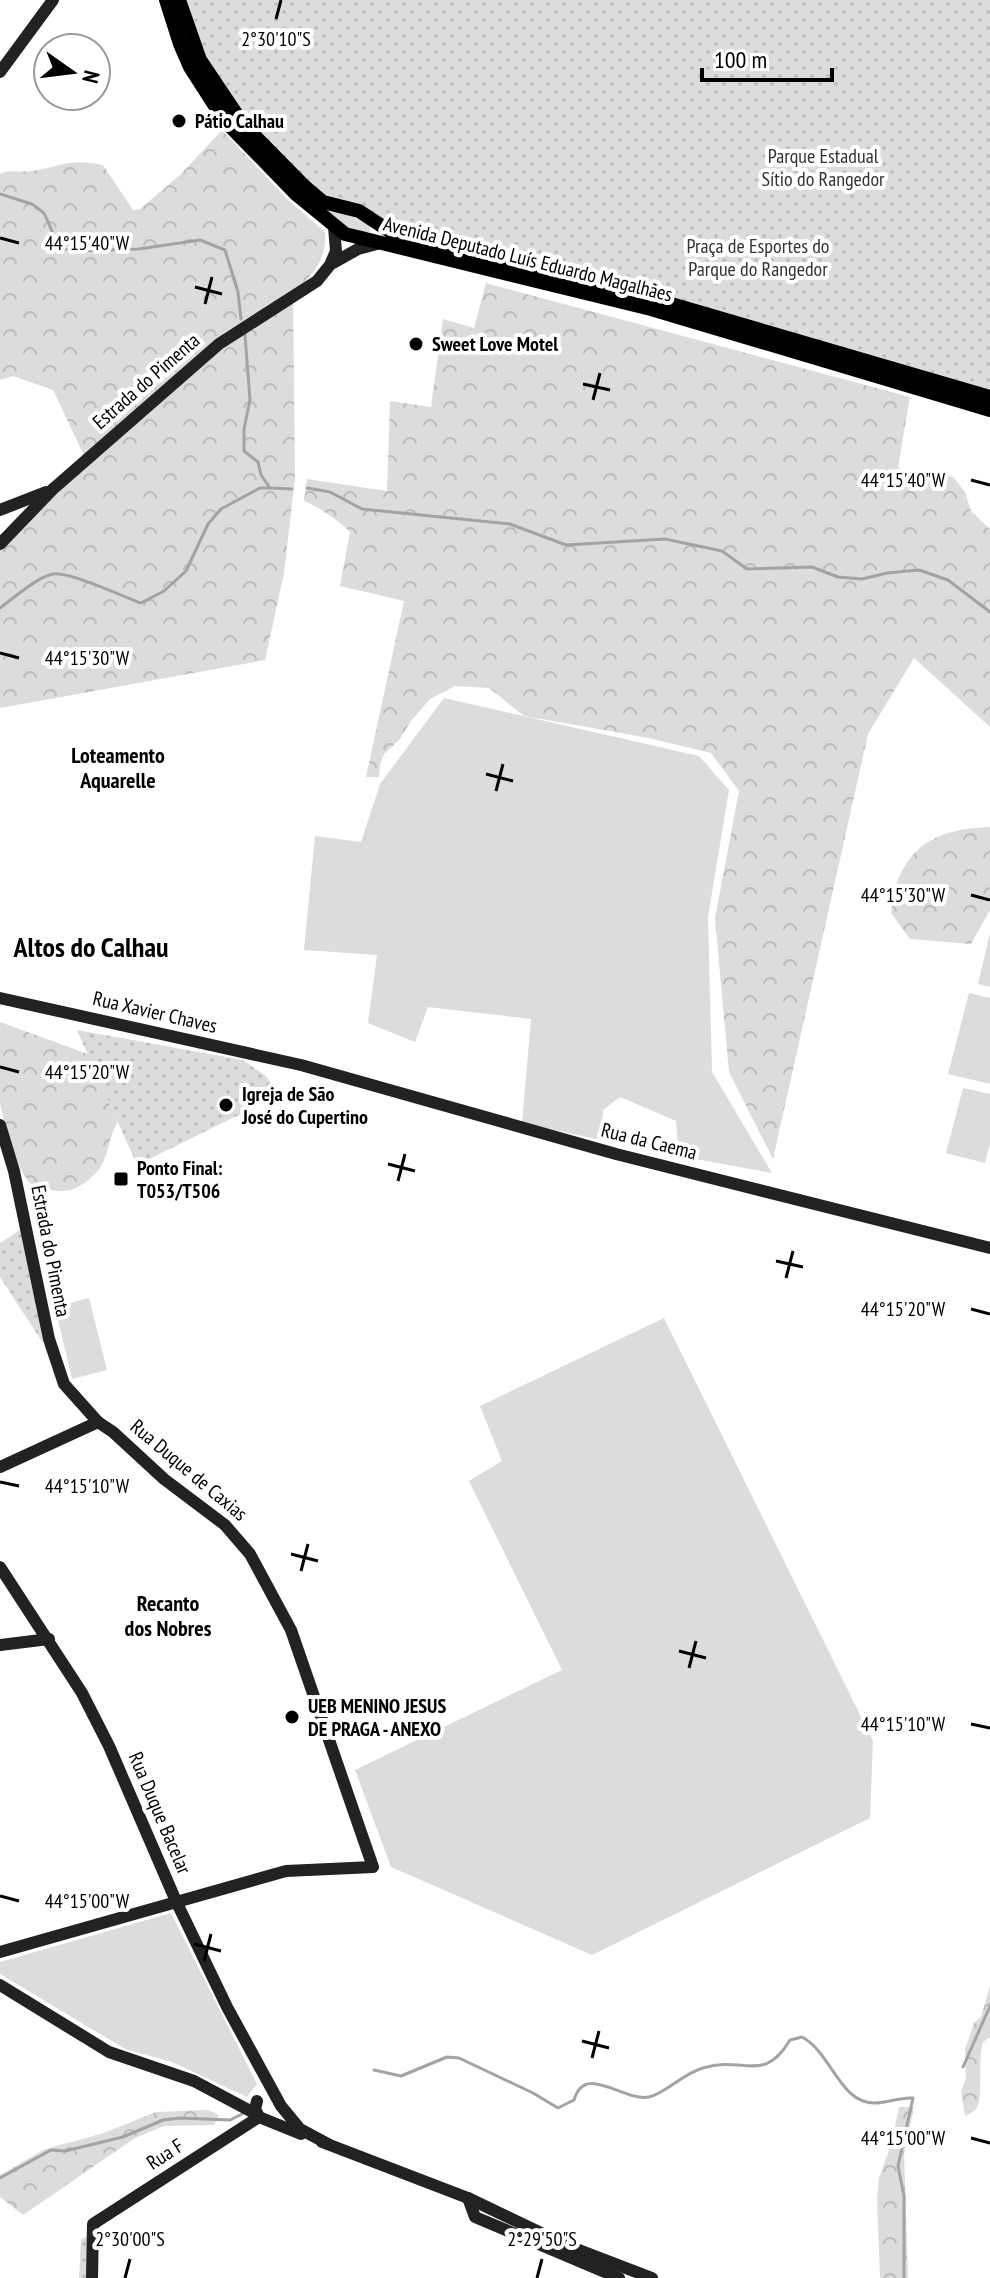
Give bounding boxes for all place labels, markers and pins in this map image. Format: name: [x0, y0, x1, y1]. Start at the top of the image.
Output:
place label: Pátio Calhau: [195, 108, 284, 134]
marker: Pátio Calhau: [170, 112, 188, 130]
place label: Sweet Love Motel: [432, 331, 558, 357]
marker: Sweet Love Motel: [407, 335, 425, 353]
place label: Igreja de São José do Cupertino: [241, 1081, 368, 1130]
marker: Igreja de São José do Cupertino: [217, 1096, 235, 1114]
place label: Ponto Final: T053/T506: [137, 1155, 223, 1204]
marker: Ponto Final: T053/T506: [112, 1170, 130, 1188]
place label: UEB MENINO JESUS DE PRAGA - ANEXO: [308, 1693, 446, 1742]
marker: UEB MENINO JESUS DE PRAGA - ANEXO: [283, 1708, 301, 1726]

